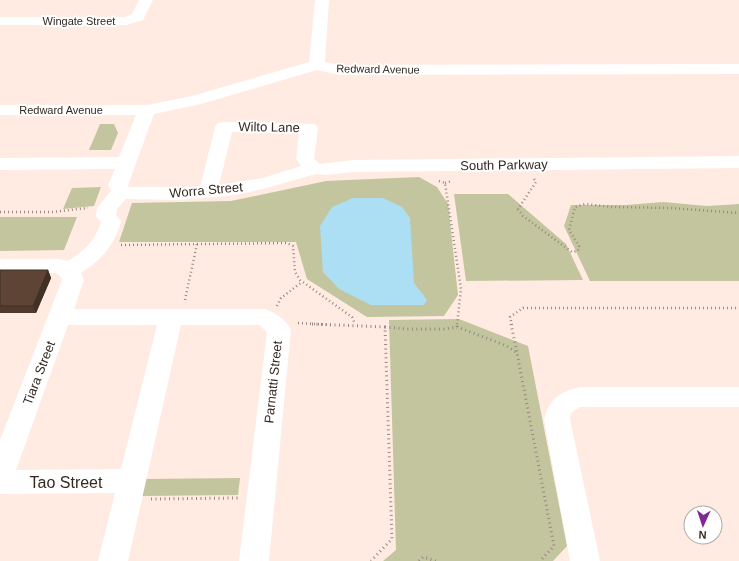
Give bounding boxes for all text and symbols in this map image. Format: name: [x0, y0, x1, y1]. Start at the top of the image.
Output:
street label: Wingate Street: [43, 15, 115, 27]
street label: Redward Avenue: [336, 62, 420, 76]
street label: Redward Avenue: [19, 104, 103, 116]
street label: Wilto Lane: [238, 119, 300, 135]
street label: South Parkway: [460, 157, 548, 173]
street label: Worra Street: [169, 179, 244, 201]
street label: Tiara Street: [20, 338, 58, 407]
street label: Parnatti Street: [261, 340, 285, 424]
street label: Tao Street: [30, 474, 103, 491]
north arrow: [683, 505, 723, 545]
text: N: [698, 529, 707, 541]

